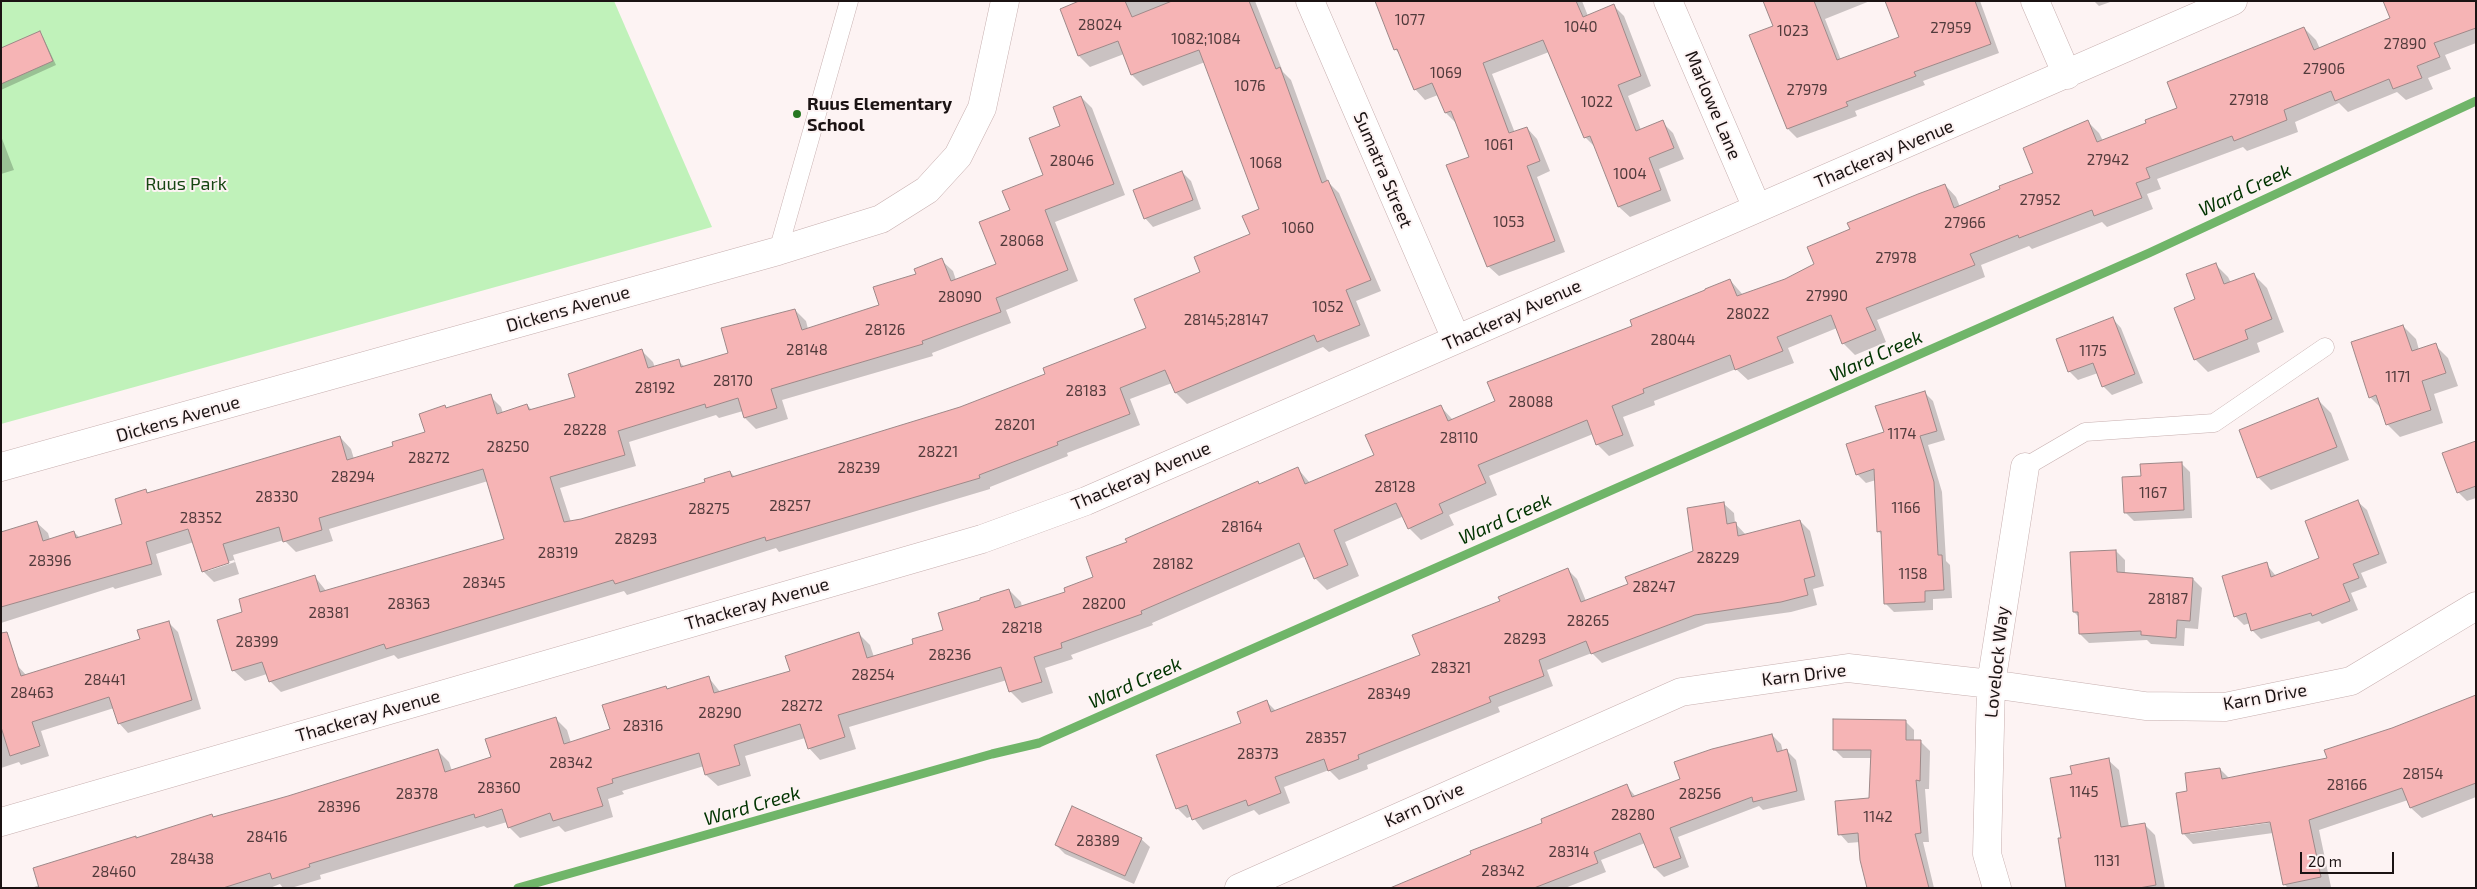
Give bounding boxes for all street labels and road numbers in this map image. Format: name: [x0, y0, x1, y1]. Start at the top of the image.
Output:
street label: Marlowe Lane: [1680, 47, 1746, 163]
street label: Sumatra Street: [1349, 109, 1417, 231]
street label: Thackeray Avenue: [1811, 115, 1957, 193]
street label: Thackeray Avenue: [1439, 275, 1585, 355]
street label: Dickens Avenue: [504, 281, 632, 337]
street label: Dickens Avenue: [114, 391, 242, 447]
street label: Thackeray Avenue: [1068, 437, 1214, 515]
street label: Thackeray Avenue: [682, 573, 832, 635]
street label: Lovelock Way: [1980, 605, 2014, 719]
street label: Karn Drive: [1761, 659, 1847, 691]
street label: Karn Drive: [2221, 679, 2309, 715]
street label: Thackeray Avenue: [293, 685, 443, 747]
street label: Karn Drive: [1381, 778, 1467, 832]

